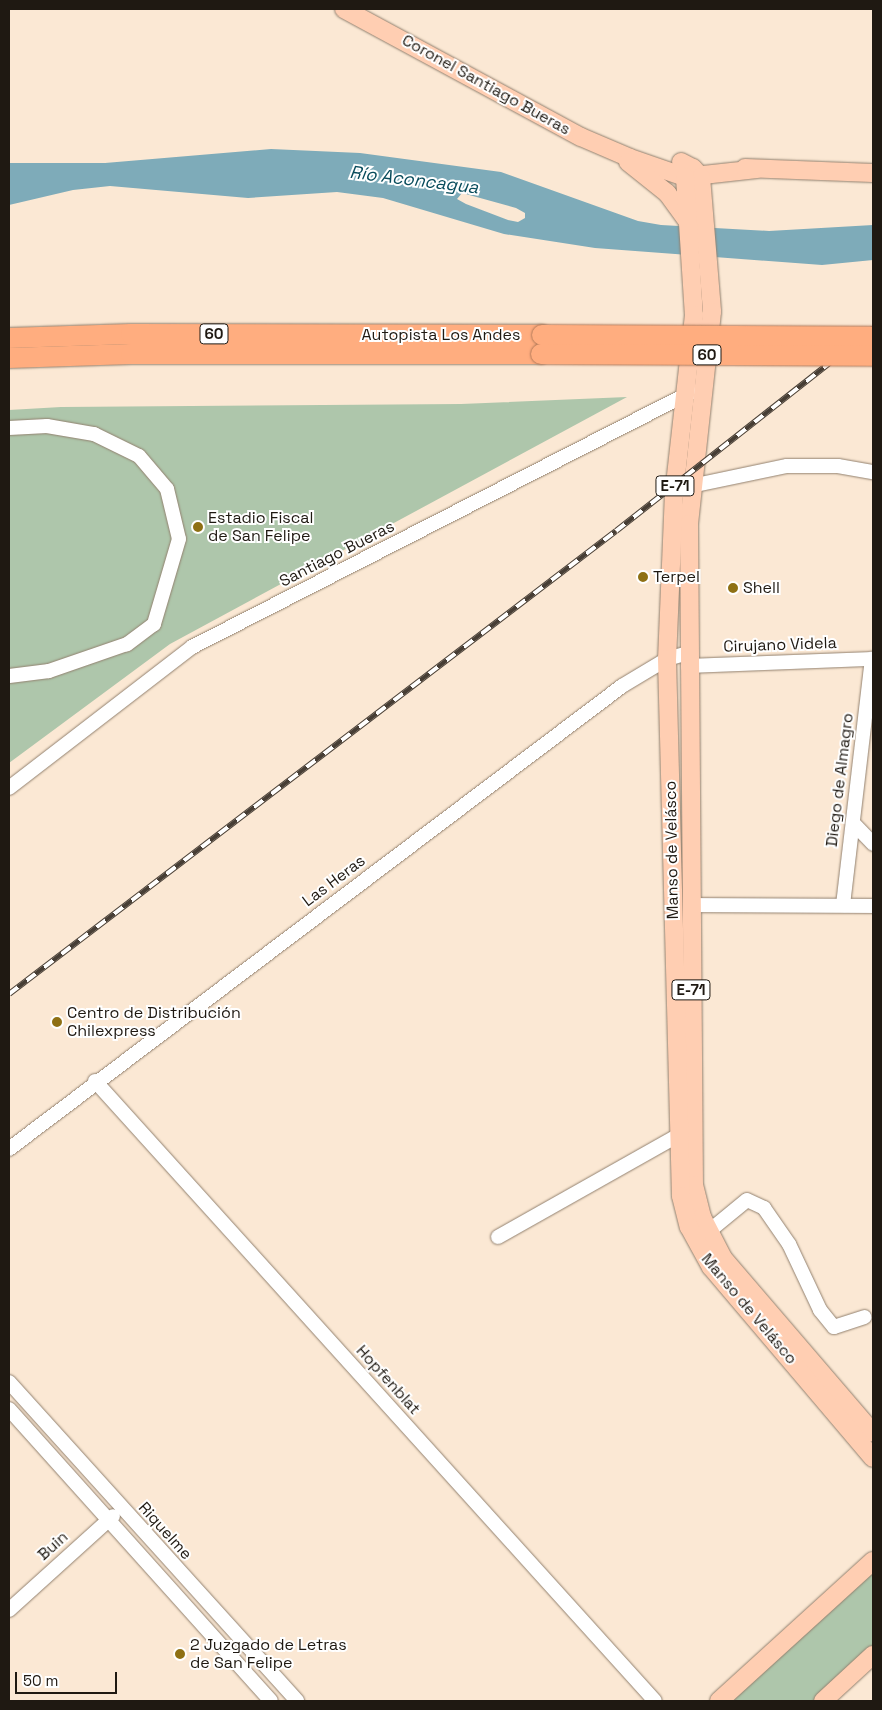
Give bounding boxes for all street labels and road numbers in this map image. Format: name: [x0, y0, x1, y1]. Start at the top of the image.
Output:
street label: Coronel Santiago Bueras: [399, 31, 573, 139]
road number: 60: [199, 322, 229, 346]
street label: Autopista Los Andes: [361, 325, 521, 345]
road number: 60: [692, 342, 722, 368]
road number: E-71: [655, 474, 695, 498]
street label: Santiago Bueras: [276, 517, 398, 591]
street label: Cirujano Videla: [723, 633, 837, 657]
street label: Diego de Almagro: [822, 712, 858, 848]
street label: Manso de Velásco: [661, 780, 683, 920]
street label: Las Heras: [299, 851, 369, 911]
road number: E-71: [671, 978, 711, 1002]
street label: Manso de Velásco: [697, 1250, 801, 1368]
street label: Hopfenblat: [352, 1341, 424, 1419]
street label: Riquelme: [134, 1498, 196, 1564]
street label: Buin: [34, 1527, 72, 1565]

